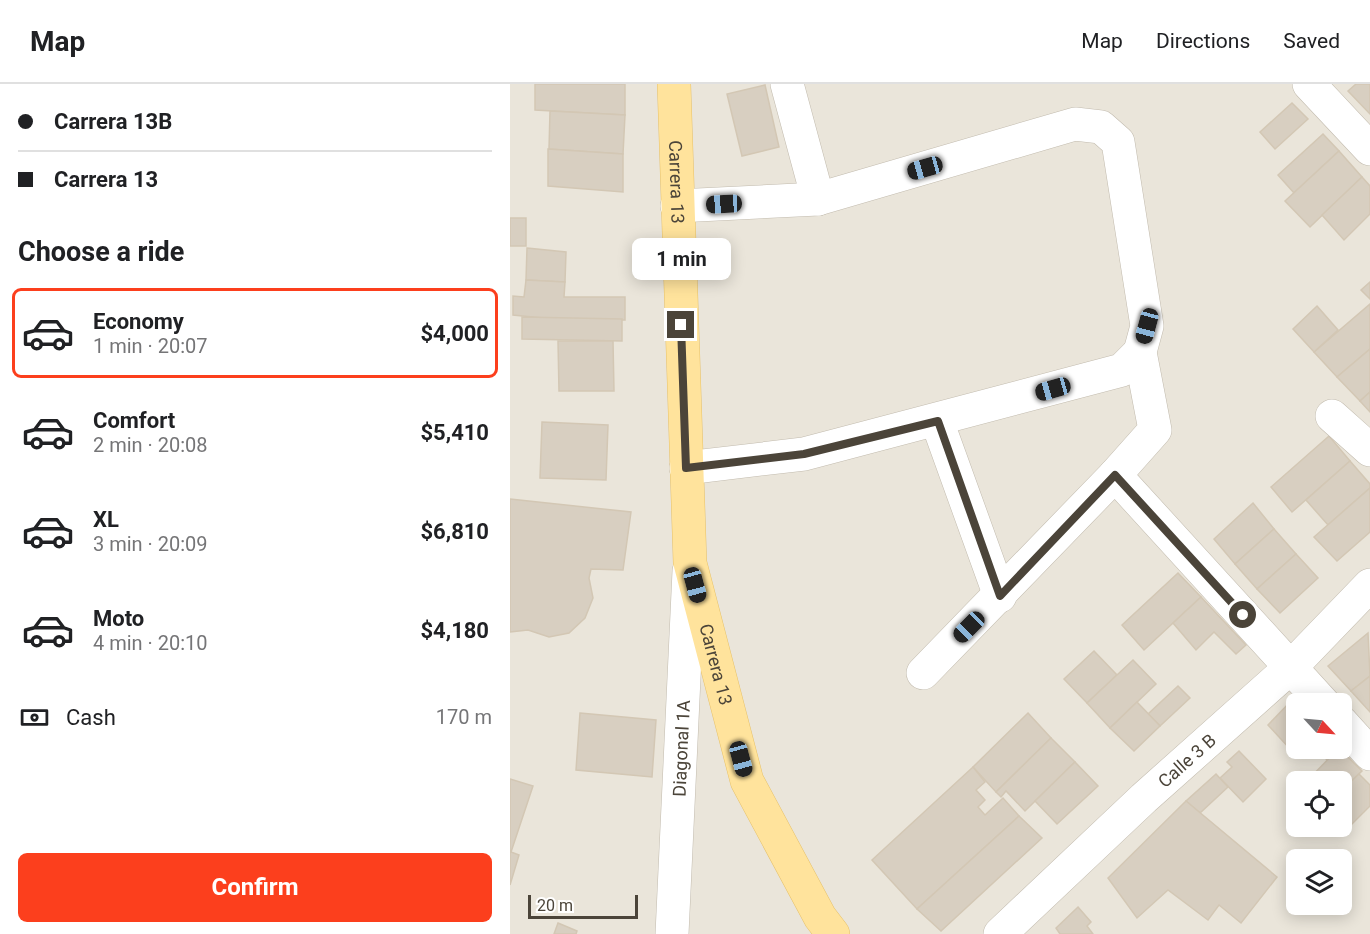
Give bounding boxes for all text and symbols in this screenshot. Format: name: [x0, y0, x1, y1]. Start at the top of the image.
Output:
text: Map: [30, 25, 85, 58]
text: Map: [1081, 29, 1123, 53]
text: Directions: [1156, 29, 1250, 53]
text: Saved: [1283, 29, 1340, 53]
text: Carrera 13B: [54, 109, 172, 134]
street label: Carrera 13: [665, 140, 689, 224]
car: [905, 154, 945, 182]
text: Carrera 13: [54, 167, 158, 192]
car: [706, 194, 742, 214]
text: Choose a ride: [18, 236, 184, 268]
callout: 1 min: [632, 238, 730, 280]
text: 1 min: [656, 247, 707, 271]
icon: car: [21, 306, 75, 360]
car: [1134, 306, 1160, 346]
text: Economy: [93, 309, 184, 334]
route end: [667, 311, 694, 338]
text: $4,000: [420, 321, 489, 346]
text: 1 min · 20:07: [93, 334, 208, 358]
car: [1033, 375, 1073, 403]
icon: car: [21, 405, 75, 459]
text: Comfort: [93, 408, 175, 433]
text: $5,410: [420, 420, 489, 445]
text: 2 min · 20:08: [93, 433, 208, 457]
icon: car: [21, 504, 75, 558]
text: XL: [93, 507, 119, 532]
text: $6,810: [420, 519, 489, 544]
text: 3 min · 20:09: [93, 532, 208, 556]
car: [682, 565, 708, 605]
route start: [1229, 601, 1256, 628]
icon: car: [21, 603, 75, 657]
text: Moto: [93, 606, 144, 631]
car: [950, 608, 988, 646]
text: $4,180: [420, 618, 489, 643]
street label: Carrera 13: [696, 621, 737, 707]
text: 4 min · 20:10: [93, 631, 208, 655]
north arrow: [1286, 693, 1352, 759]
map controls: [1286, 693, 1352, 915]
street label: Diagonal 1A: [668, 699, 693, 797]
icon: cash: [18, 701, 51, 734]
text: Cash: [66, 705, 116, 730]
text: 170 m: [436, 705, 492, 729]
street label: Calle 3 B: [1153, 729, 1220, 791]
car: [728, 739, 754, 779]
button: locate: [1286, 771, 1352, 837]
button: layers: [1286, 849, 1352, 915]
button: Confirm: [18, 853, 492, 922]
scale bar: [528, 892, 638, 920]
text: 20 m: [537, 896, 573, 915]

